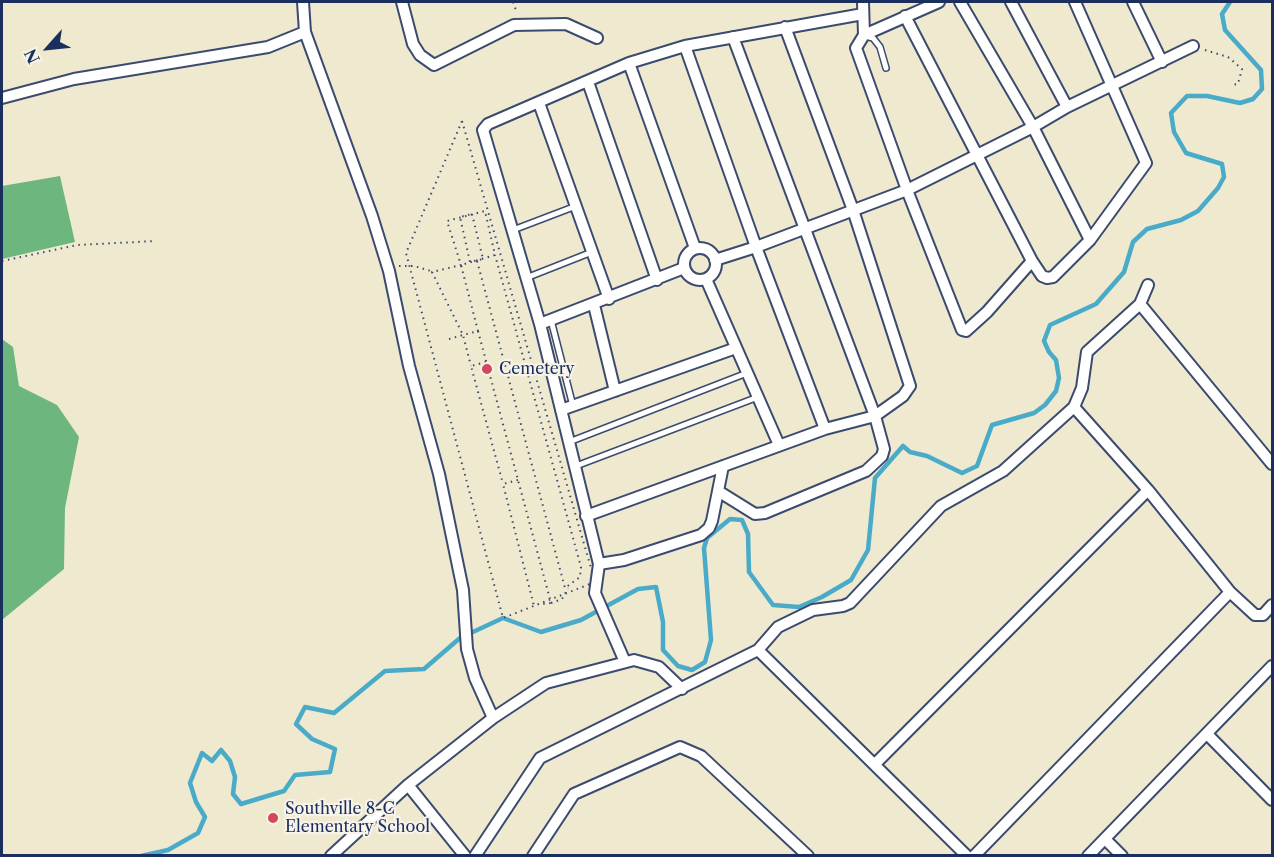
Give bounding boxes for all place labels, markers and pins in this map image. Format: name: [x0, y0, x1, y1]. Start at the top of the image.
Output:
place label: Cemetery: [499, 359, 574, 379]
marker: Cemetery: [480, 362, 494, 376]
place label: Southville 8-C Elementary School: [285, 799, 430, 837]
marker: Southville 8-C Elementary School: [266, 811, 280, 825]

